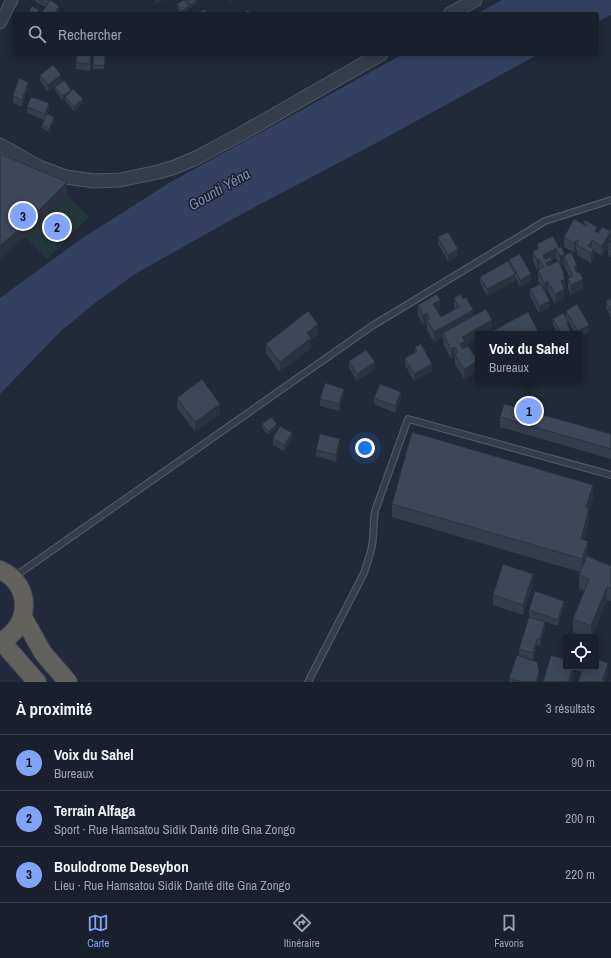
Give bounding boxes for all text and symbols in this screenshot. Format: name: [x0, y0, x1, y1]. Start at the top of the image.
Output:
search box: [12, 12, 599, 56]
icon: search: [26, 23, 48, 45]
text: Rechercher: [58, 24, 122, 45]
water label: Gounti Yéna: [184, 163, 254, 215]
pin: 3: [10, 201, 36, 231]
pin: 2: [44, 212, 70, 242]
popup: [475, 331, 583, 383]
text: Voix du Sahel: [489, 338, 569, 359]
text: Bureaux: [489, 359, 529, 376]
pin: 1: [516, 396, 542, 426]
your location: [355, 438, 375, 458]
map controls: [563, 634, 599, 670]
button: locate: [563, 634, 599, 670]
text: À proximité: [16, 697, 92, 720]
text: 3 résultats: [546, 700, 595, 717]
text: Voix du Sahel: [54, 744, 134, 765]
text: 1: [26, 754, 32, 771]
text: 90 m: [571, 754, 595, 771]
text: Bureaux: [54, 765, 94, 782]
text: Terrain Alfaga: [54, 800, 135, 821]
text: 2: [26, 810, 32, 827]
text: 200 m: [565, 810, 595, 827]
text: Sport · Rue Hamsatou Sidik Danté dite Gna Zongo: [54, 821, 295, 838]
text: Boulodrome Deseybon: [54, 856, 189, 877]
text: 3: [26, 866, 32, 883]
text: 220 m: [565, 866, 595, 883]
text: Lieu · Rue Hamsatou Sidik Danté dite Gna Zongo: [54, 877, 290, 894]
tab: Carte: [87, 912, 109, 950]
tab: Itinéraire: [284, 912, 320, 950]
tab: Favoris: [494, 912, 524, 950]

